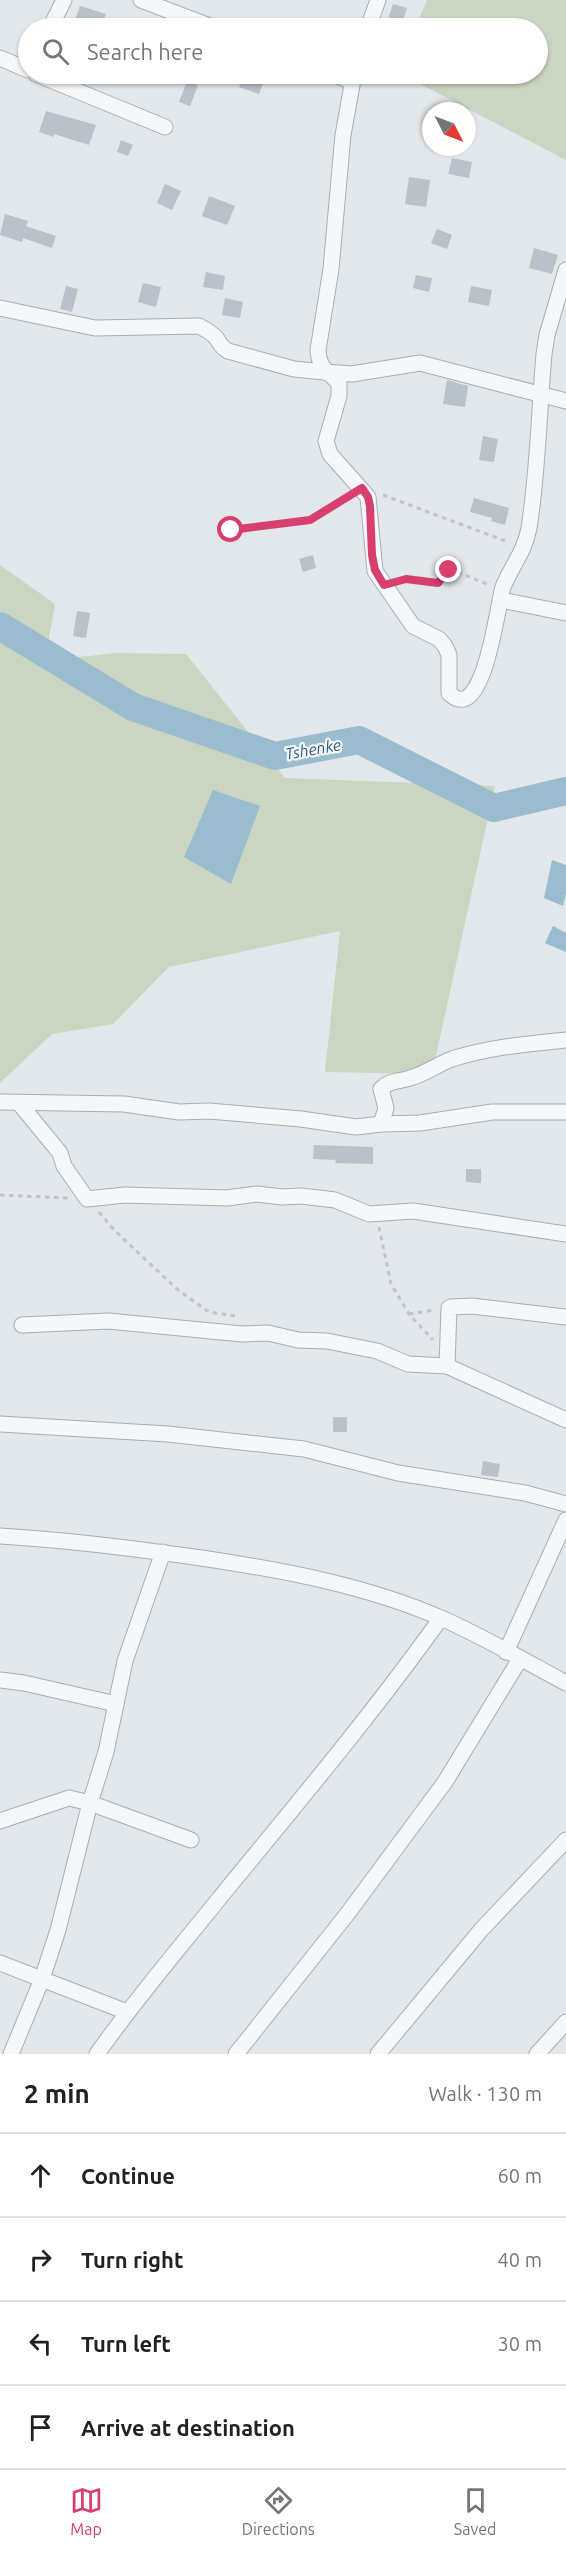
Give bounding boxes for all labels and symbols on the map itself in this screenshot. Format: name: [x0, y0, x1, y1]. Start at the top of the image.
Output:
north arrow: [422, 102, 476, 156]
route start: [217, 516, 243, 542]
route end: [435, 556, 461, 582]
water label: Tshenke: [284, 735, 342, 763]

